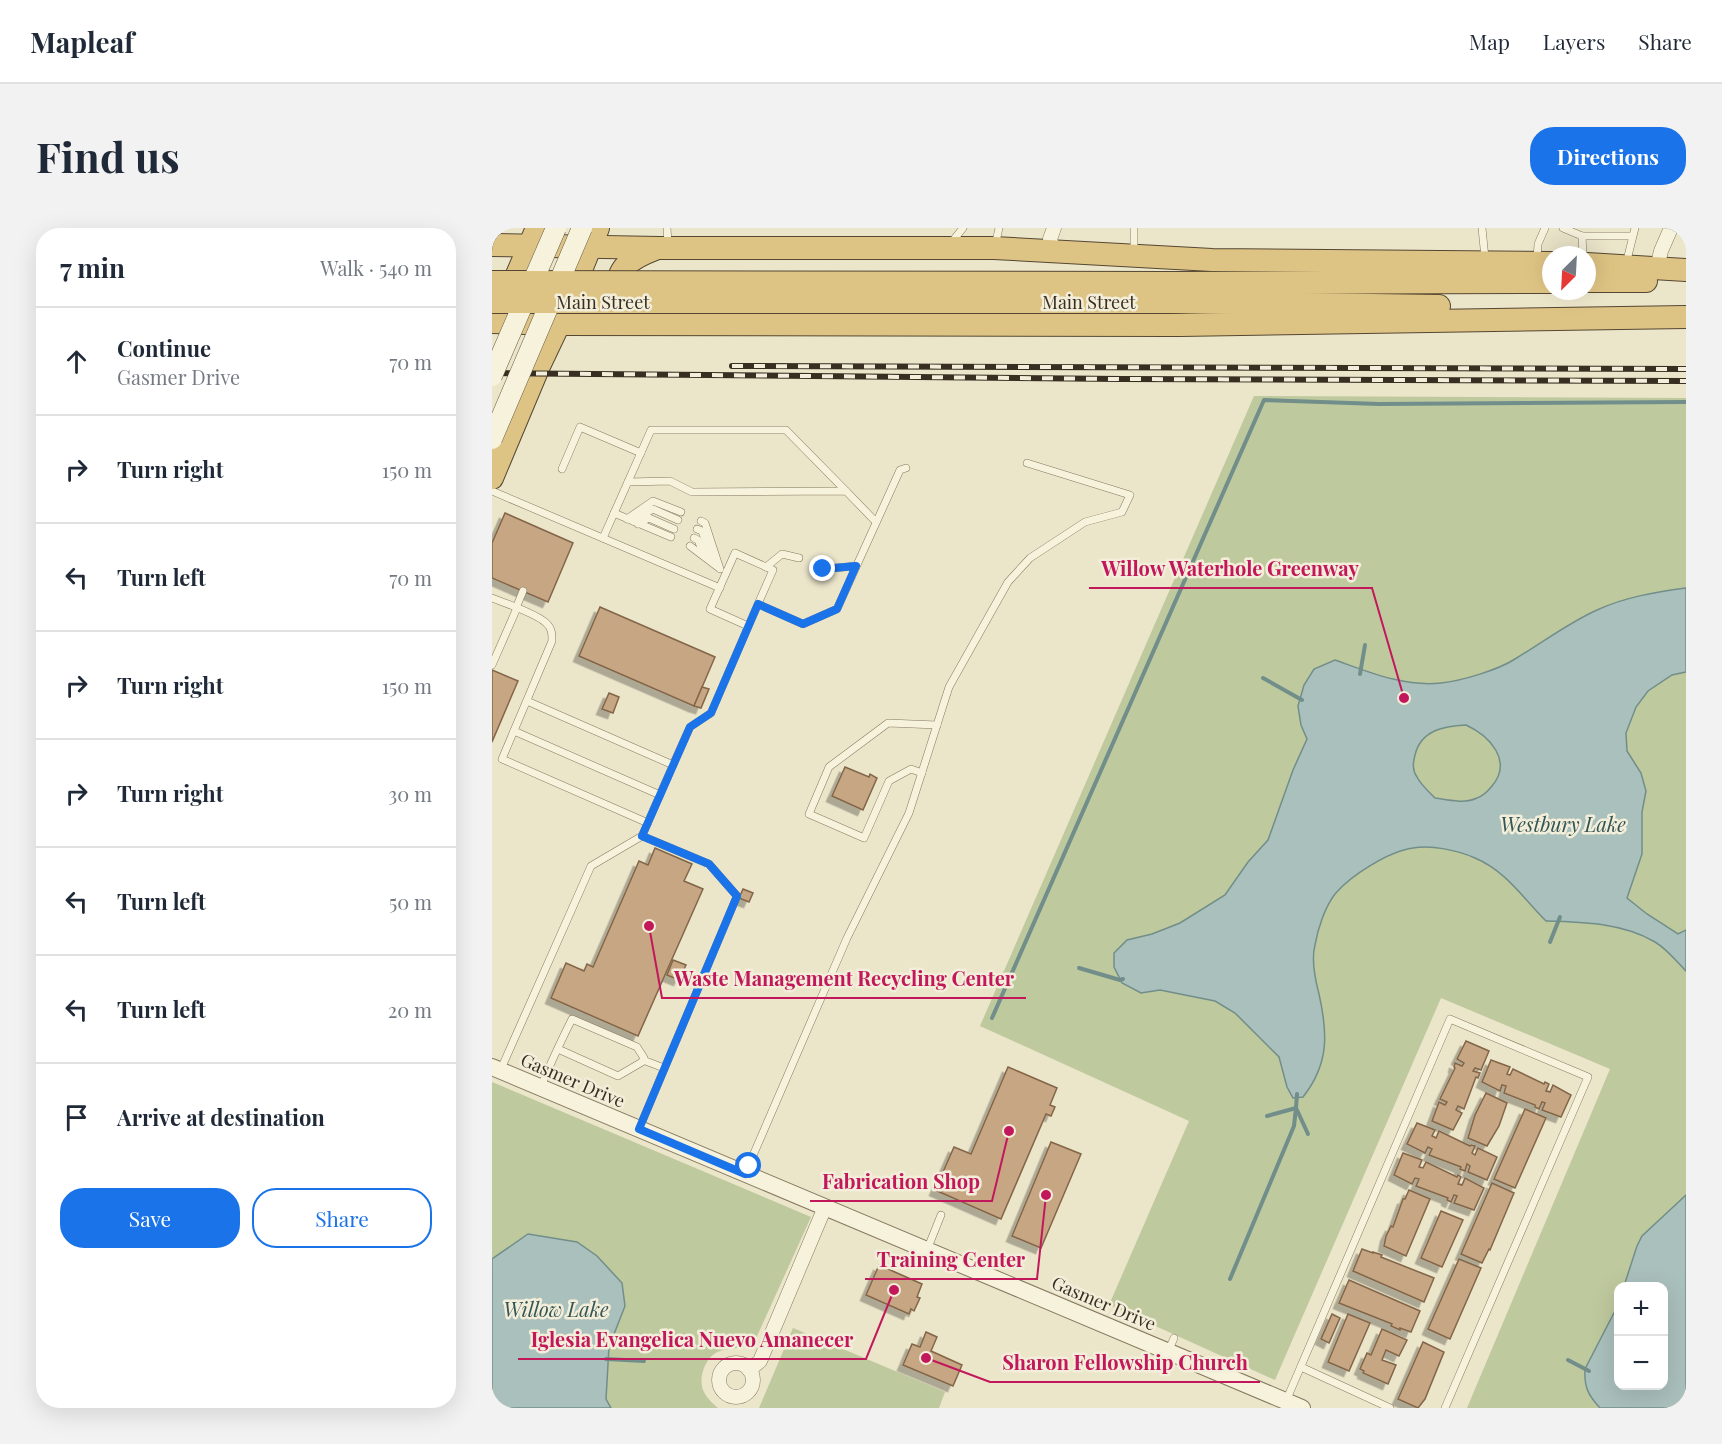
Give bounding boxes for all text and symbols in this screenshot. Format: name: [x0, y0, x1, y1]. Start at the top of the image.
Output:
text: Mapleaf: [30, 23, 134, 60]
text: Map: [1469, 27, 1510, 55]
text: Layers: [1543, 27, 1605, 55]
text: Share: [1638, 27, 1692, 55]
button: Directions: [1530, 127, 1686, 185]
text: Find us: [36, 128, 180, 184]
north arrow: [1542, 246, 1596, 300]
text: 7 min: [60, 250, 125, 285]
text: Walk · 540 m: [320, 254, 432, 281]
street label: Main Street: [556, 290, 650, 314]
street label: Main Street: [1042, 290, 1136, 314]
text: Continue: [117, 333, 211, 363]
icon: ahead: [60, 345, 93, 378]
text: 70 m: [389, 348, 432, 375]
text: Gasmer Drive: [117, 363, 240, 390]
icon: right: [60, 453, 93, 486]
text: Turn right: [117, 454, 223, 484]
text: 150 m: [382, 456, 432, 483]
callout: Willow Waterhole Greenway: [1089, 550, 1372, 588]
text: Willow Waterhole Greenway: [1100, 554, 1359, 581]
route end: [809, 555, 835, 581]
icon: left: [60, 561, 93, 594]
text: Turn left: [117, 562, 206, 592]
text: 70 m: [389, 564, 432, 591]
icon: right: [60, 669, 93, 702]
text: Turn right: [117, 670, 223, 700]
text: 150 m: [382, 672, 432, 699]
icon: right: [60, 777, 93, 810]
text: Turn right: [117, 778, 223, 808]
text: 30 m: [388, 780, 432, 807]
water label: Westbury Lake: [1500, 810, 1626, 837]
icon: left: [60, 885, 93, 918]
text: Turn left: [117, 886, 206, 916]
text: 50 m: [389, 888, 432, 915]
callout: Waste Management Recycling Center: [662, 960, 1026, 998]
text: Waste Management Recycling Center: [673, 964, 1015, 991]
icon: left: [60, 993, 93, 1026]
text: Turn left: [117, 994, 206, 1024]
text: 20 m: [388, 996, 432, 1023]
street label: Gasmer Drive: [517, 1047, 629, 1113]
icon: arrive: [60, 1101, 93, 1134]
text: Arrive at destination: [117, 1102, 325, 1132]
route start: [735, 1152, 761, 1178]
callout: Fabrication Shop: [810, 1163, 992, 1201]
text: Fabrication Shop: [822, 1167, 980, 1194]
button: Save: [60, 1188, 240, 1248]
button: Share: [252, 1188, 432, 1248]
callout: Training Center: [865, 1241, 1037, 1279]
text: Training Center: [877, 1245, 1026, 1272]
street label: Gasmer Drive: [1048, 1270, 1160, 1336]
map controls: [1614, 1282, 1668, 1390]
button: +: [1614, 1282, 1668, 1336]
water label: Willow Lake: [503, 1295, 609, 1322]
callout: Iglesia Evangelica Nuevo Amanecer: [518, 1321, 866, 1359]
text: Iglesia Evangelica Nuevo Amanecer: [531, 1325, 854, 1352]
button: −: [1614, 1336, 1668, 1390]
callout: Sharon Fellowship Church: [990, 1344, 1260, 1382]
text: Sharon Fellowship Church: [1002, 1348, 1248, 1375]

